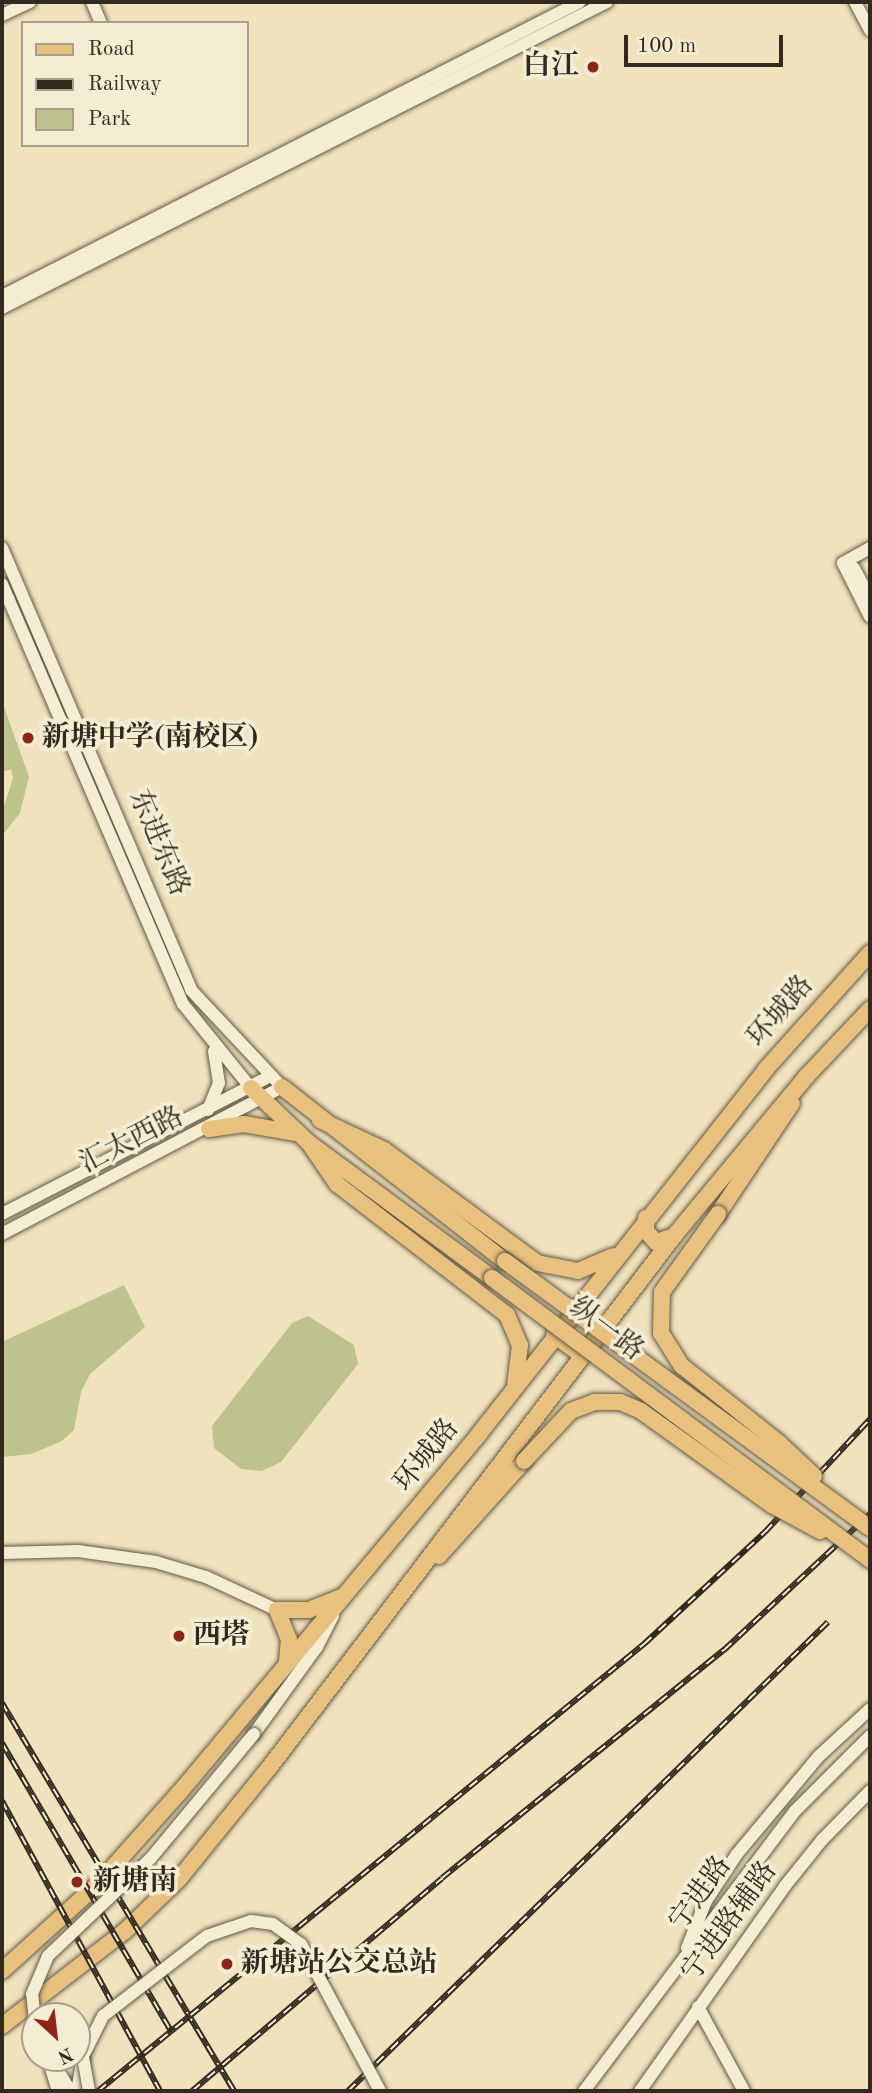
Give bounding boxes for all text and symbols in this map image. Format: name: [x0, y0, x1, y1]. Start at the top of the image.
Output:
legend: [21, 21, 248, 147]
scale bar: [627, 21, 786, 65]
text: 100 m: [637, 36, 696, 57]
text: Road: [88, 39, 135, 60]
place label: 白江: [523, 50, 579, 84]
marker: 白江: [585, 59, 601, 75]
text: Railway: [88, 74, 162, 95]
text: Park: [88, 109, 131, 130]
place label: 新塘中学(南校区): [42, 721, 259, 755]
marker: 新塘中学(南校区): [20, 730, 36, 746]
street label: 东进东路: [121, 785, 195, 901]
street label: 环城路: [741, 969, 821, 1055]
street label: 汇太西路: [74, 1101, 190, 1181]
street label: 纵一路: [562, 1291, 650, 1369]
street label: 环城路: [388, 1413, 466, 1499]
place label: 西塔: [193, 1619, 249, 1653]
marker: 西塔: [171, 1628, 187, 1644]
street label: 宁进路: [663, 1850, 739, 1938]
street label: 宁进路辅路: [675, 1855, 785, 1989]
place label: 新塘南: [93, 1865, 177, 1899]
marker: 新塘南: [67, 1872, 87, 1892]
place label: 新塘站公交总站: [241, 1947, 437, 1981]
marker: 新塘站公交总站: [219, 1956, 235, 1972]
north arrow: [21, 2002, 91, 2072]
text: N: [54, 2043, 76, 2066]

